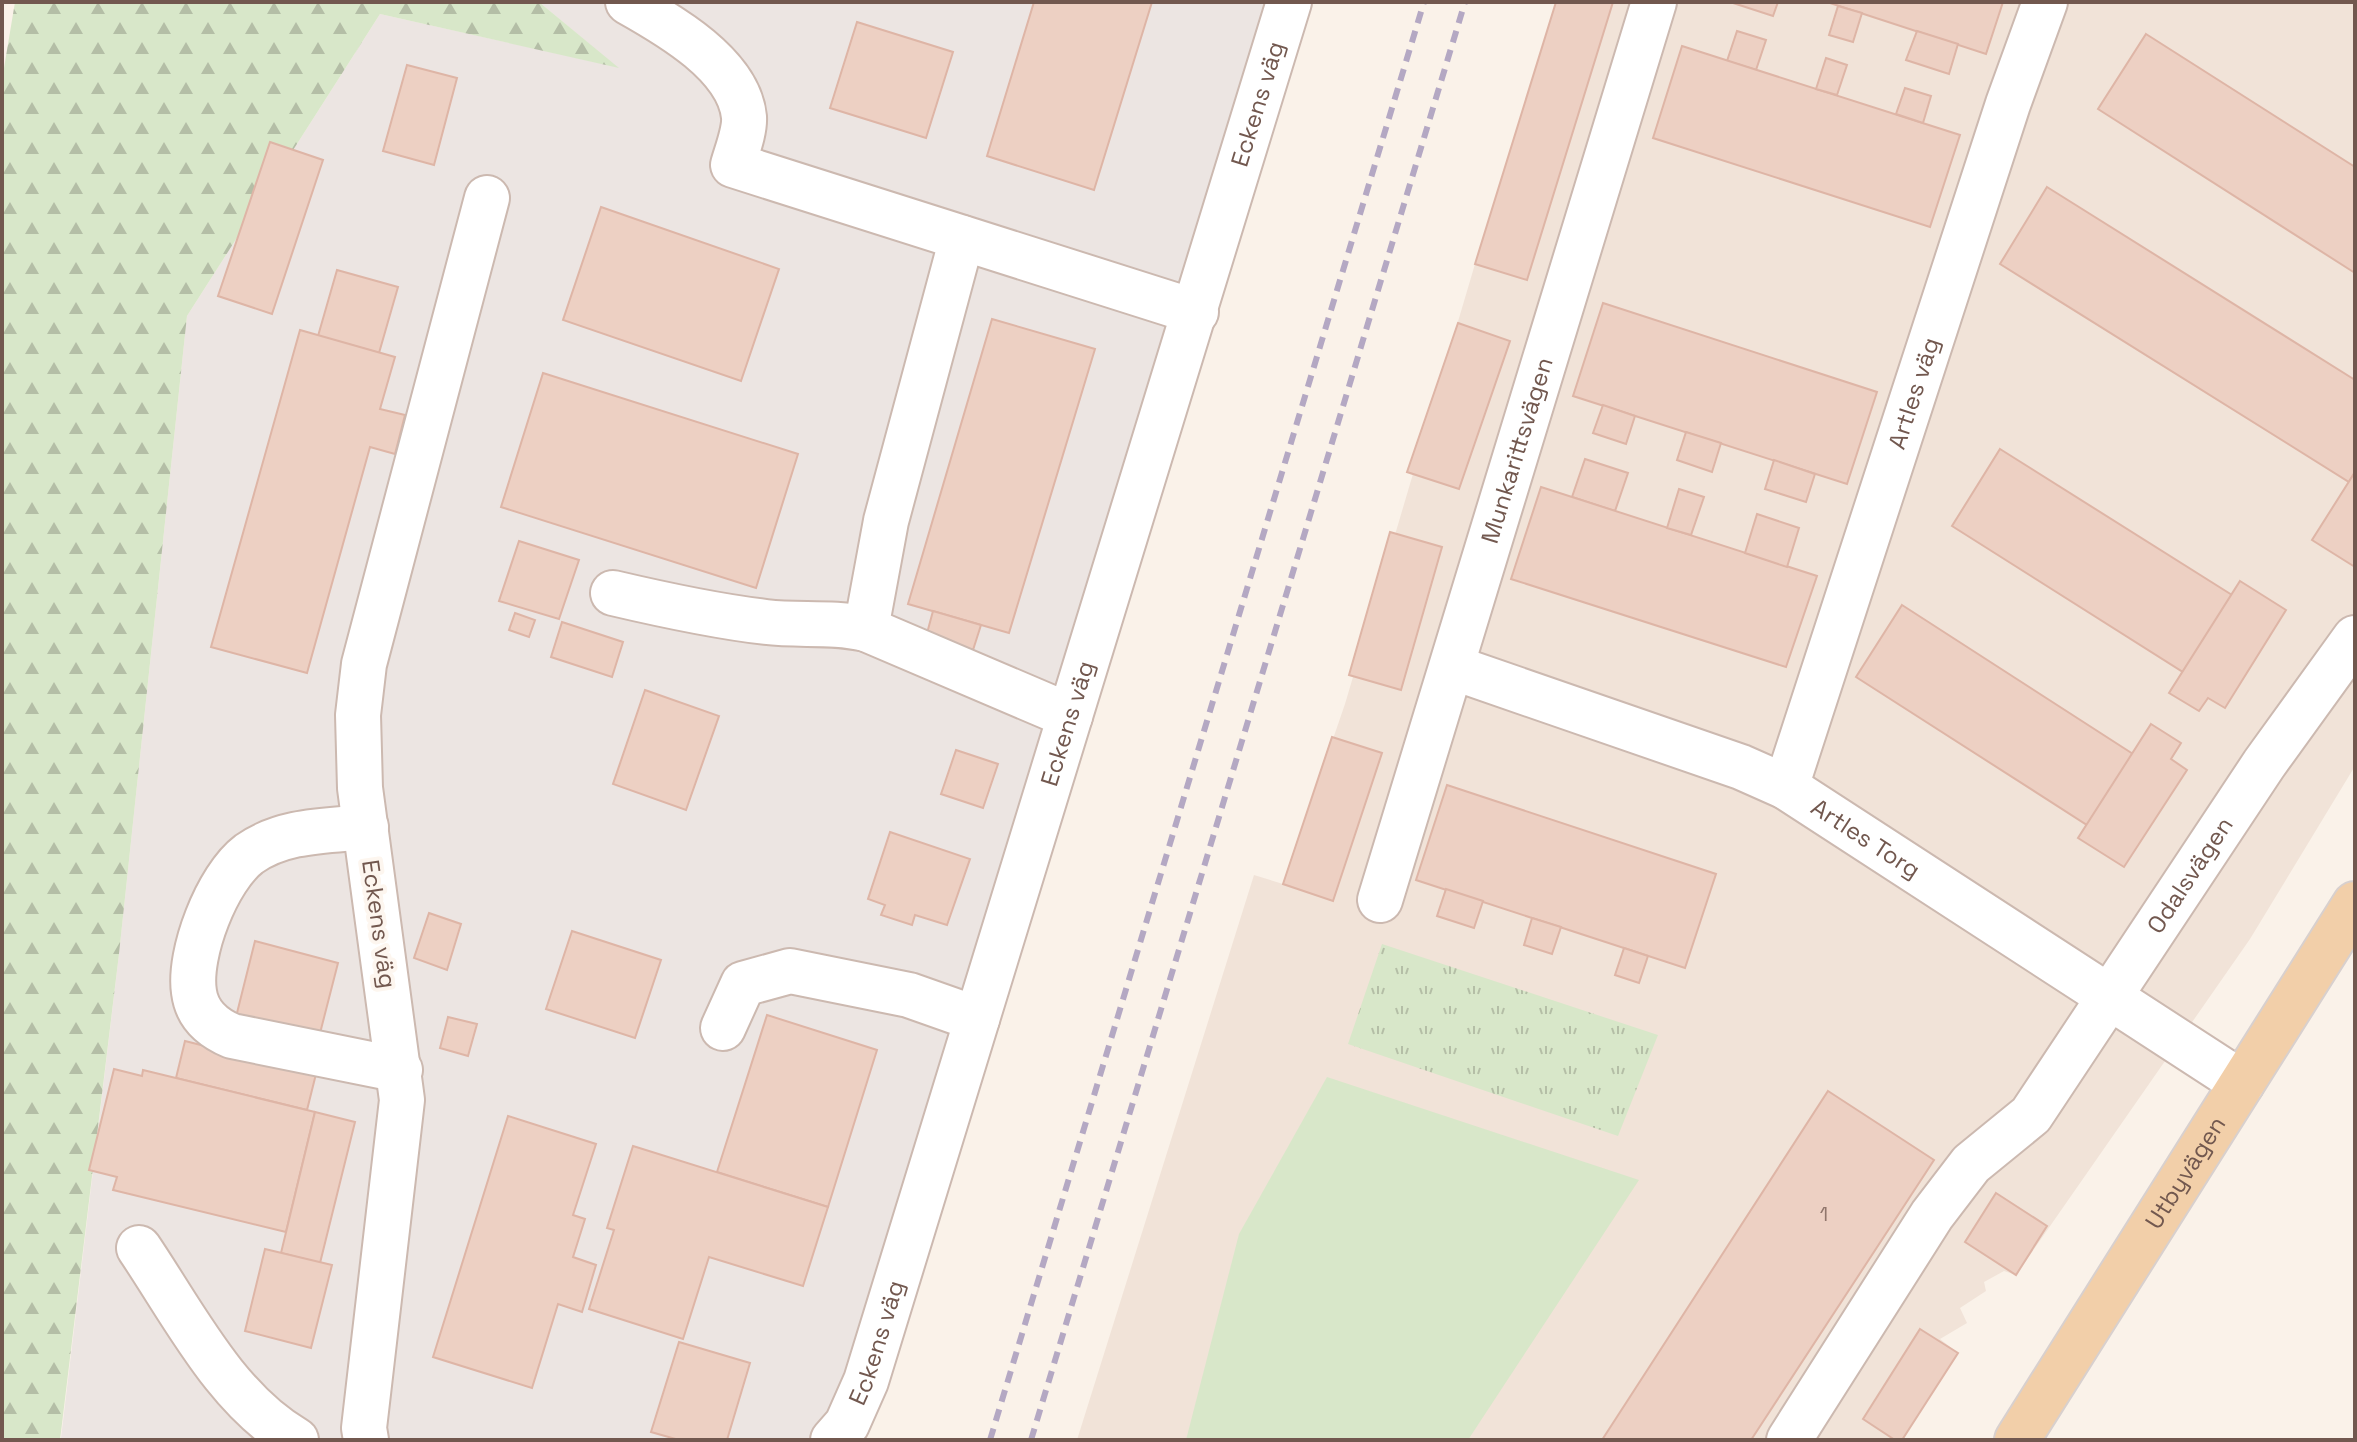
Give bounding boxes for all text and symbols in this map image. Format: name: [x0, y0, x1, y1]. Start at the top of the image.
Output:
street label: Eckens väg: [1223, 37, 1291, 170]
street label: Artles väg: [1881, 333, 1946, 453]
street label: Munkarittsvägen: [1474, 353, 1560, 547]
street label: Eckens väg: [1033, 657, 1101, 790]
street label: Artles Torg: [1805, 791, 1926, 885]
street label: Odalsvägen: [2140, 811, 2240, 939]
street label: Eckens väg: [355, 858, 404, 990]
street label: Utbyvägen: [2138, 1110, 2232, 1235]
house number: 1: [1820, 1201, 1828, 1227]
street label: Eckens väg: [841, 1276, 911, 1410]

